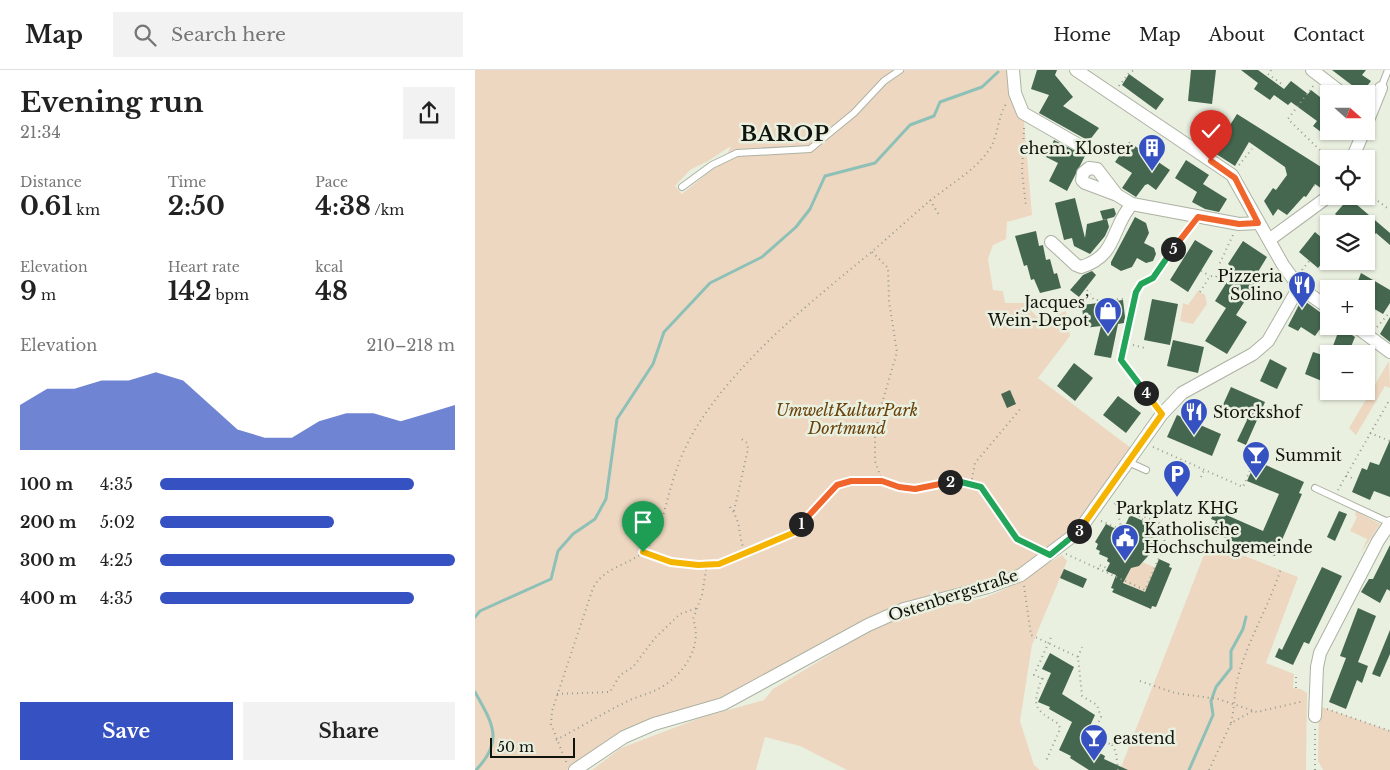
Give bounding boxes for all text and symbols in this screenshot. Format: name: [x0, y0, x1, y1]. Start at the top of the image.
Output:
search box: [113, 12, 463, 57]
text: Map: [25, 20, 83, 49]
icon: search: [131, 21, 159, 49]
text: Search here: [171, 23, 286, 46]
text: Home: [1053, 24, 1111, 46]
text: Map: [1139, 24, 1181, 46]
text: About: [1209, 24, 1265, 46]
text: Contact: [1293, 24, 1365, 46]
text: Evening run: [20, 85, 204, 120]
north arrow: [1320, 85, 1375, 140]
map controls: [1320, 85, 1375, 400]
button: share: [403, 87, 455, 139]
pin: [1190, 110, 1232, 161]
icon: check: [1197, 117, 1225, 145]
district label: BAROP: [740, 121, 830, 147]
text: 21:34: [20, 122, 61, 142]
building icon: ehem. Kloster: [1137, 133, 1167, 172]
place label: ehem. Kloster: [1019, 138, 1133, 158]
button: locate: [1320, 150, 1375, 205]
text: Distance: [20, 173, 82, 191]
text: Time: [168, 173, 206, 191]
text: Pace: [315, 173, 348, 191]
text: 0.61: [20, 191, 72, 222]
text: 2:50: [168, 191, 225, 222]
text: 4:38: [315, 191, 371, 222]
text: km: [72, 201, 100, 219]
text: /km: [371, 201, 404, 219]
button: layers: [1320, 215, 1375, 270]
pin: 5: [1161, 236, 1185, 262]
text: 5: [1169, 240, 1178, 258]
text: Elevation: [20, 258, 88, 276]
text: Heart rate: [168, 258, 240, 276]
text: kcal: [315, 258, 343, 276]
place label: Pizzeria Solino: [1218, 266, 1283, 304]
restaurant icon: Pizzeria Solino: [1287, 270, 1317, 309]
text: 9: [20, 276, 37, 307]
text: 142: [168, 276, 211, 307]
text: 48: [315, 276, 348, 307]
button: +: [1320, 280, 1375, 335]
text: m: [37, 286, 56, 304]
text: bpm: [211, 286, 249, 304]
place label: Jacques’ Wein-Depot: [987, 292, 1089, 330]
shop icon: Jacques’ Wein-Depot: [1093, 296, 1123, 335]
text: Elevation: [20, 335, 97, 355]
text: 210–218 m: [367, 335, 455, 355]
button: −: [1320, 345, 1375, 400]
pin: 4: [1133, 380, 1159, 406]
text: 4: [1142, 384, 1151, 402]
restaurant icon: Storckshof: [1179, 397, 1209, 436]
park label: UmweltKulturPark Dortmund: [776, 400, 918, 438]
place label: Storckshof: [1213, 402, 1303, 422]
bar icon: Summit: [1241, 440, 1271, 479]
place label: Summit: [1275, 445, 1342, 465]
parking icon: Parkplatz KHG: [1162, 459, 1192, 498]
pin: 2: [937, 470, 963, 494]
text: 2: [946, 473, 955, 491]
text: 100 m: [20, 474, 73, 494]
text: 4:35: [100, 474, 133, 494]
place label: Parkplatz KHG: [1116, 498, 1238, 518]
pin: [622, 501, 664, 552]
icon: arrive: [629, 508, 657, 536]
text: 200 m: [20, 512, 77, 532]
text: 5:02: [100, 512, 135, 532]
pin: 1: [789, 512, 813, 536]
text: 1: [798, 515, 805, 533]
pin: 3: [1067, 518, 1091, 544]
place label: Katholische Hochschulgemeinde: [1144, 519, 1313, 557]
text: 3: [1075, 522, 1084, 540]
public building icon: Katholische Hochschulgemeinde: [1110, 523, 1140, 562]
text: 300 m: [20, 550, 76, 570]
text: 4:25: [100, 550, 133, 570]
street label: Ostenbergstraße: [886, 565, 1020, 625]
text: 400 m: [20, 588, 77, 608]
text: 4:35: [100, 588, 133, 608]
button: Save: [20, 702, 233, 760]
button: Share: [243, 702, 455, 760]
bar icon: eastend: [1079, 723, 1109, 762]
place label: eastend: [1113, 728, 1176, 748]
scale bar: [490, 735, 575, 758]
text: 50 m: [497, 738, 534, 756]

